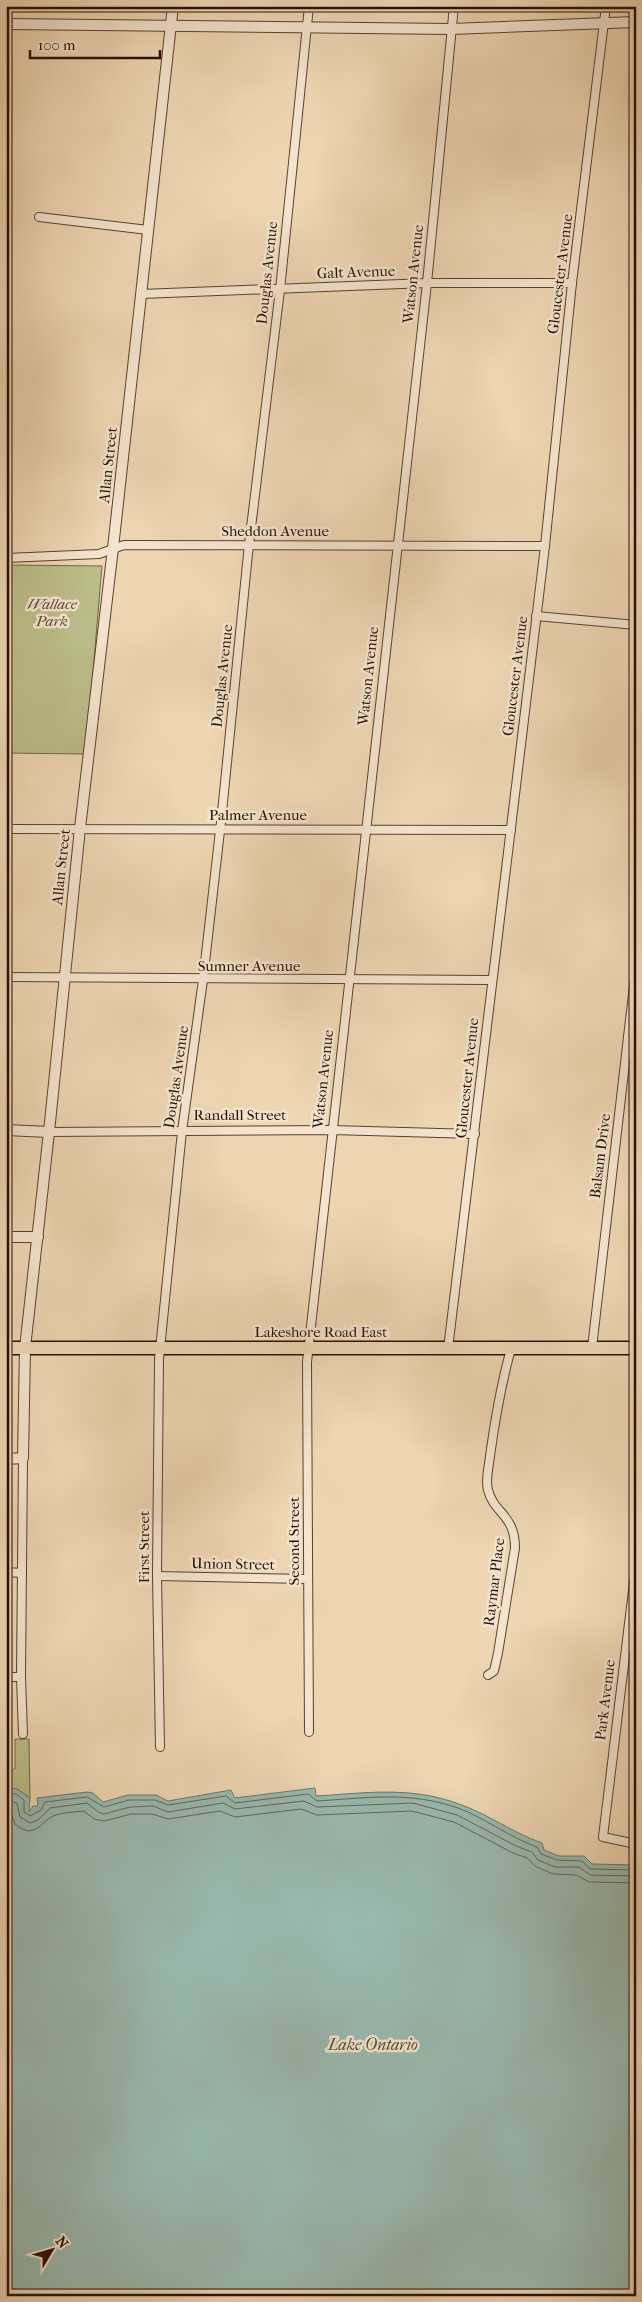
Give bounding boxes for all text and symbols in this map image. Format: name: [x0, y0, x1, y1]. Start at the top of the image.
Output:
scale bar: [30, 28, 160, 60]
text: 100 m: [38, 36, 76, 54]
street label: Gloucester Avenue: [544, 212, 576, 335]
street label: Douglas Avenue: [253, 220, 281, 326]
street label: Watson Avenue: [399, 223, 427, 325]
street label: Galt Avenue: [316, 262, 396, 282]
street label: Allan Street: [95, 425, 121, 505]
street label: Sheddon Avenue: [221, 522, 329, 540]
park label: Wallace Park: [27, 595, 78, 630]
street label: Gloucester Avenue: [499, 614, 531, 737]
street label: Douglas Avenue: [208, 623, 236, 729]
street label: Watson Avenue: [354, 625, 382, 727]
street label: Palmer Avenue: [209, 806, 307, 824]
street label: Allan Street: [48, 827, 74, 907]
street label: Sumner Avenue: [198, 957, 301, 975]
street label: Gloucester Avenue: [452, 1016, 482, 1139]
street label: Douglas Avenue: [160, 1024, 192, 1130]
street label: Watson Avenue: [309, 1028, 337, 1130]
street label: Randall Street: [194, 1106, 287, 1124]
street label: Balsam Drive: [586, 1112, 614, 1200]
street label: Lakeshore Road East: [255, 1323, 388, 1341]
street label: Second Street: [285, 1496, 303, 1585]
street label: First Street: [135, 1510, 153, 1583]
street label: Raymar Place: [480, 1536, 508, 1627]
street label: Union Street: [191, 1554, 276, 1574]
street label: Park Avenue: [591, 1658, 619, 1742]
water label: Lake Ontario: [327, 2035, 418, 2054]
north arrow: [28, 2224, 78, 2274]
text: N: [52, 2233, 72, 2252]

